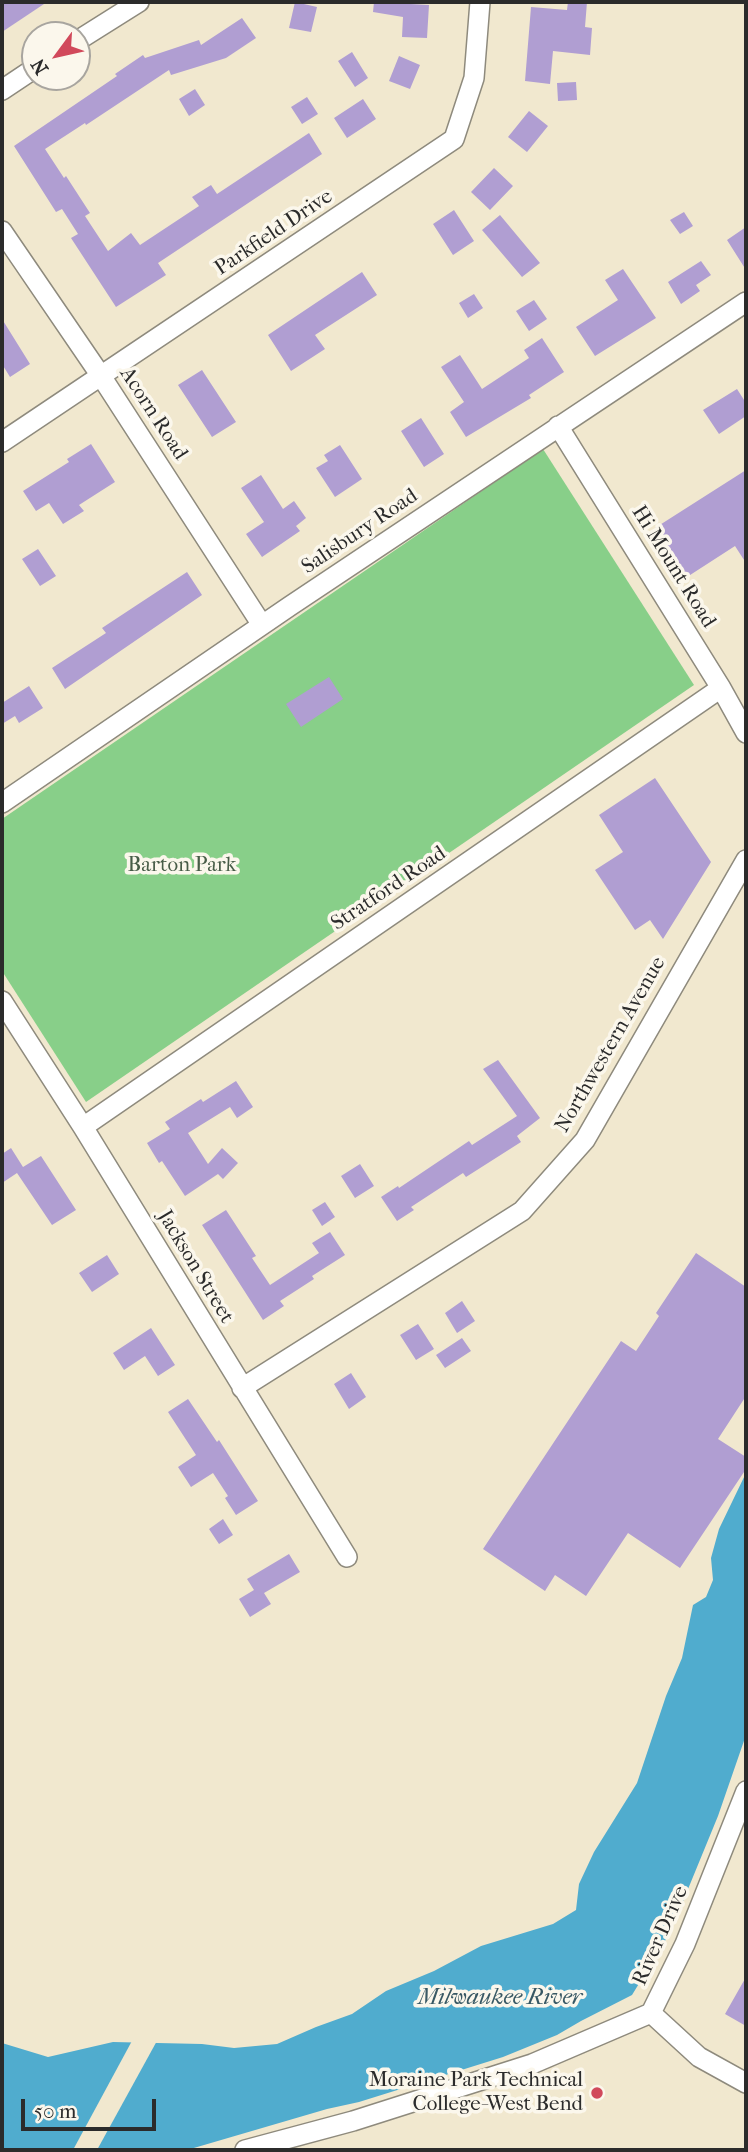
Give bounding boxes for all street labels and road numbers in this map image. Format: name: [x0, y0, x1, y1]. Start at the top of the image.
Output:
street label: Parkfield Drive: [210, 184, 338, 282]
street label: Acorn Road: [114, 363, 192, 465]
street label: Salisbury Road: [297, 484, 423, 580]
street label: Hi Mount Road: [625, 501, 721, 633]
street label: Stratford Road: [327, 841, 451, 937]
street label: Northwestern Avenue: [550, 953, 672, 1137]
street label: Jackson Street: [151, 1206, 239, 1328]
street label: River Drive: [628, 1882, 694, 1990]

